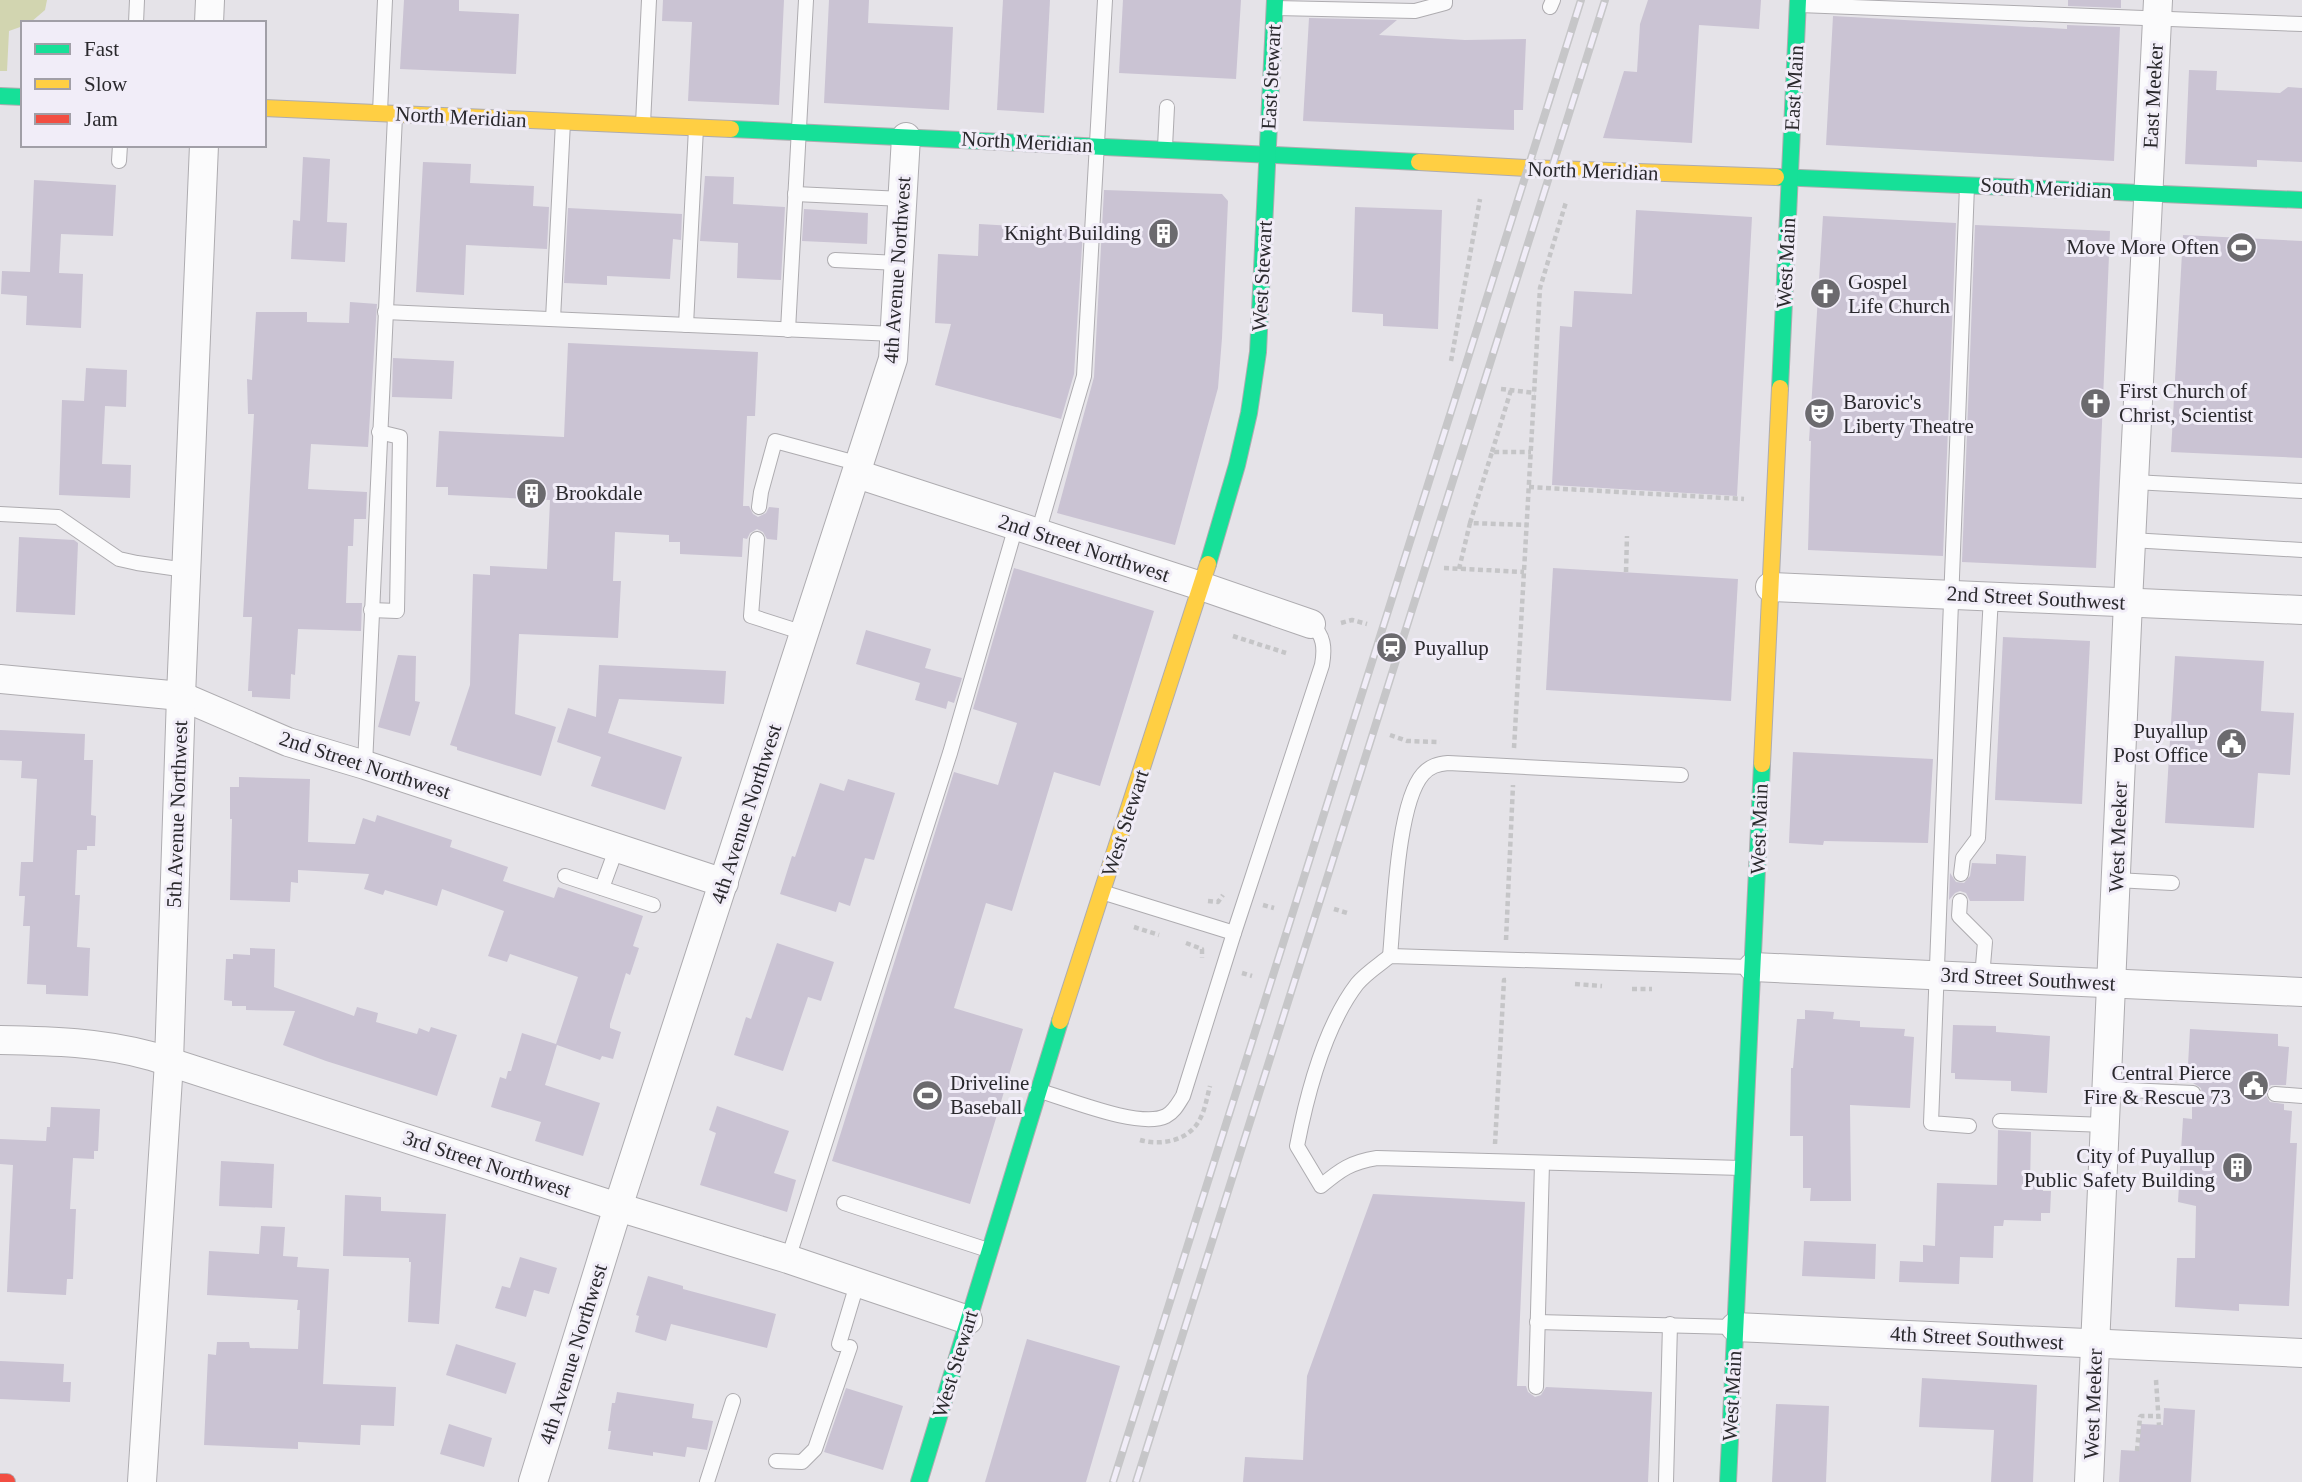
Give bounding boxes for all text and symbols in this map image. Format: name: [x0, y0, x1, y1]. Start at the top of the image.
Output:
legend: [21, 21, 266, 147]
street label: East Stewart: [1256, 24, 1286, 130]
text: Fast: [84, 37, 119, 61]
street label: East Meeker: [2138, 43, 2168, 149]
street label: East Main: [1780, 44, 1808, 131]
text: Slow: [84, 72, 128, 96]
street label: North Meridian: [395, 102, 528, 132]
text: Jam: [84, 107, 118, 131]
street label: North Meridian: [961, 127, 1094, 157]
street label: North Meridian: [1527, 157, 1659, 185]
street label: South Meridian: [1980, 173, 2113, 203]
street label: 4th Avenue Northwest: [878, 176, 916, 364]
building icon: Knight Building: [1147, 216, 1181, 250]
street label: West Main: [1772, 216, 1800, 309]
street label: West Stewart: [1247, 220, 1277, 332]
place label: Knight Building: [1004, 221, 1141, 245]
sports icon: Move More Often: [2225, 230, 2259, 264]
place label: Move More Often: [2066, 235, 2219, 259]
place label: Gospel Life Church: [1848, 270, 1951, 318]
church icon: Gospel Life Church: [1808, 277, 1842, 311]
place label: First Church of Christ, Scientist: [2119, 379, 2253, 427]
church icon: First Church of Christ, Scientist: [2079, 386, 2113, 420]
place label: Barovic's Liberty Theatre: [1843, 390, 1974, 438]
theatre icon: Barovic's Liberty Theatre: [1803, 397, 1837, 431]
building icon: Brookdale: [515, 476, 549, 510]
place label: Brookdale: [555, 481, 642, 505]
street label: 2nd Street Northwest: [995, 509, 1173, 587]
street label: 2nd Street Southwest: [1946, 581, 2126, 615]
station icon: Puyallup: [1374, 631, 1408, 665]
place label: Puyallup: [1414, 636, 1489, 660]
place label: Puyallup Post Office: [2113, 719, 2208, 767]
street label: 5th Avenue Northwest: [162, 720, 192, 908]
street label: 4th Avenue Northwest: [706, 721, 786, 907]
street label: 2nd Street Northwest: [276, 726, 454, 804]
public building icon: Puyallup Post Office: [2214, 726, 2248, 760]
street label: West Stewart: [1096, 766, 1154, 879]
street label: West Meeker: [2104, 781, 2132, 893]
street label: West Main: [1745, 783, 1773, 875]
street label: 3rd Street Southwest: [1940, 962, 2116, 996]
place label: Central Pierce Fire & Rescue 73: [2083, 1061, 2231, 1109]
public building icon: Central Pierce Fire & Rescue 73: [2237, 1068, 2271, 1102]
place label: Driveline Baseball: [950, 1071, 1029, 1119]
sports icon: Driveline Baseball: [910, 1078, 944, 1112]
street label: 3rd Street Northwest: [400, 1126, 574, 1202]
place label: City of Puyallup Public Safety Building: [2024, 1144, 2215, 1192]
building icon: City of Puyallup Public Safety Building: [2221, 1151, 2255, 1185]
street label: 4th Avenue Northwest: [534, 1261, 612, 1447]
street label: West Stewart: [927, 1307, 983, 1421]
street label: 4th Street Southwest: [1890, 1321, 2065, 1355]
street label: West Meeker: [2079, 1348, 2107, 1460]
street label: West Main: [1718, 1349, 1746, 1442]

